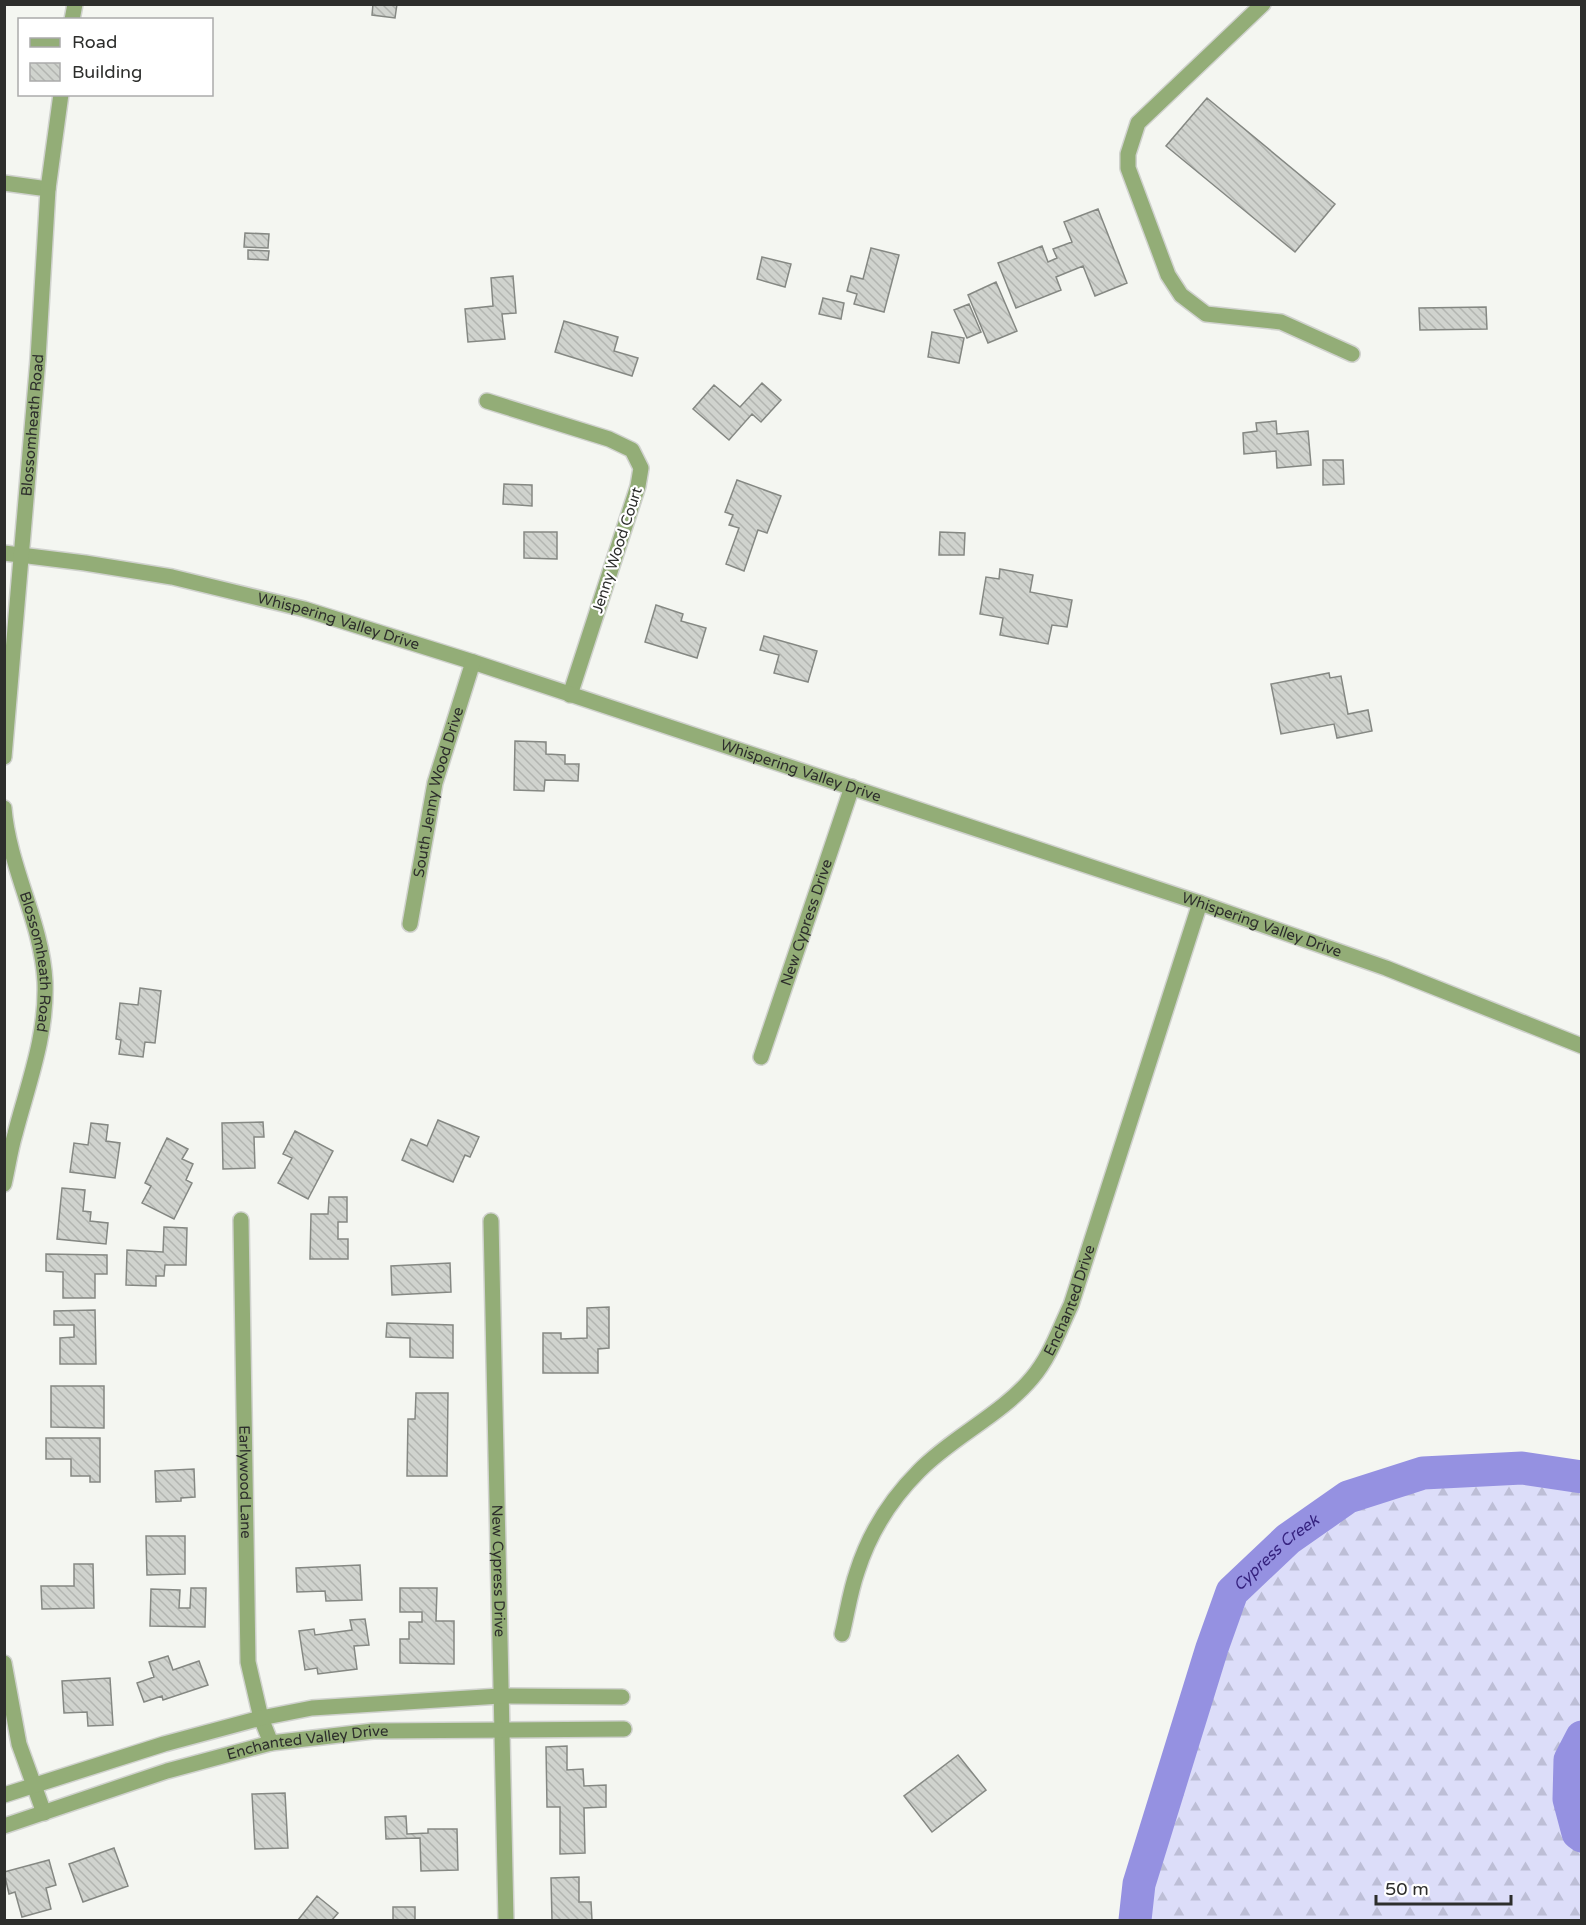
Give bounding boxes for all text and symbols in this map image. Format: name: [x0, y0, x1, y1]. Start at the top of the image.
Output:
legend: [18, 18, 213, 96]
text: Road: [72, 31, 117, 53]
text: Building: [72, 61, 142, 83]
street label: Blossomheath Road: [17, 353, 47, 497]
street label: Jenny Wood Court: [588, 484, 646, 615]
street label: Whispering Valley Drive: [256, 589, 422, 654]
street label: South Jenny Wood Drive: [409, 705, 467, 879]
street label: Whispering Valley Drive: [718, 736, 883, 806]
street label: New Cypress Drive: [777, 857, 836, 988]
street label: Blossomheath Road: [16, 889, 54, 1033]
street label: Whispering Valley Drive: [1179, 889, 1344, 961]
street label: Enchanted Drive: [1040, 1243, 1099, 1359]
street label: Earlywood Lane: [235, 1425, 255, 1539]
street label: New Cypress Drive: [488, 1504, 509, 1637]
water label: Cypress Creek: [1229, 1510, 1324, 1595]
street label: Enchanted Valley Drive: [225, 1722, 388, 1764]
scale bar: [1376, 1868, 1511, 1906]
text: 50 m: [1385, 1878, 1429, 1900]

